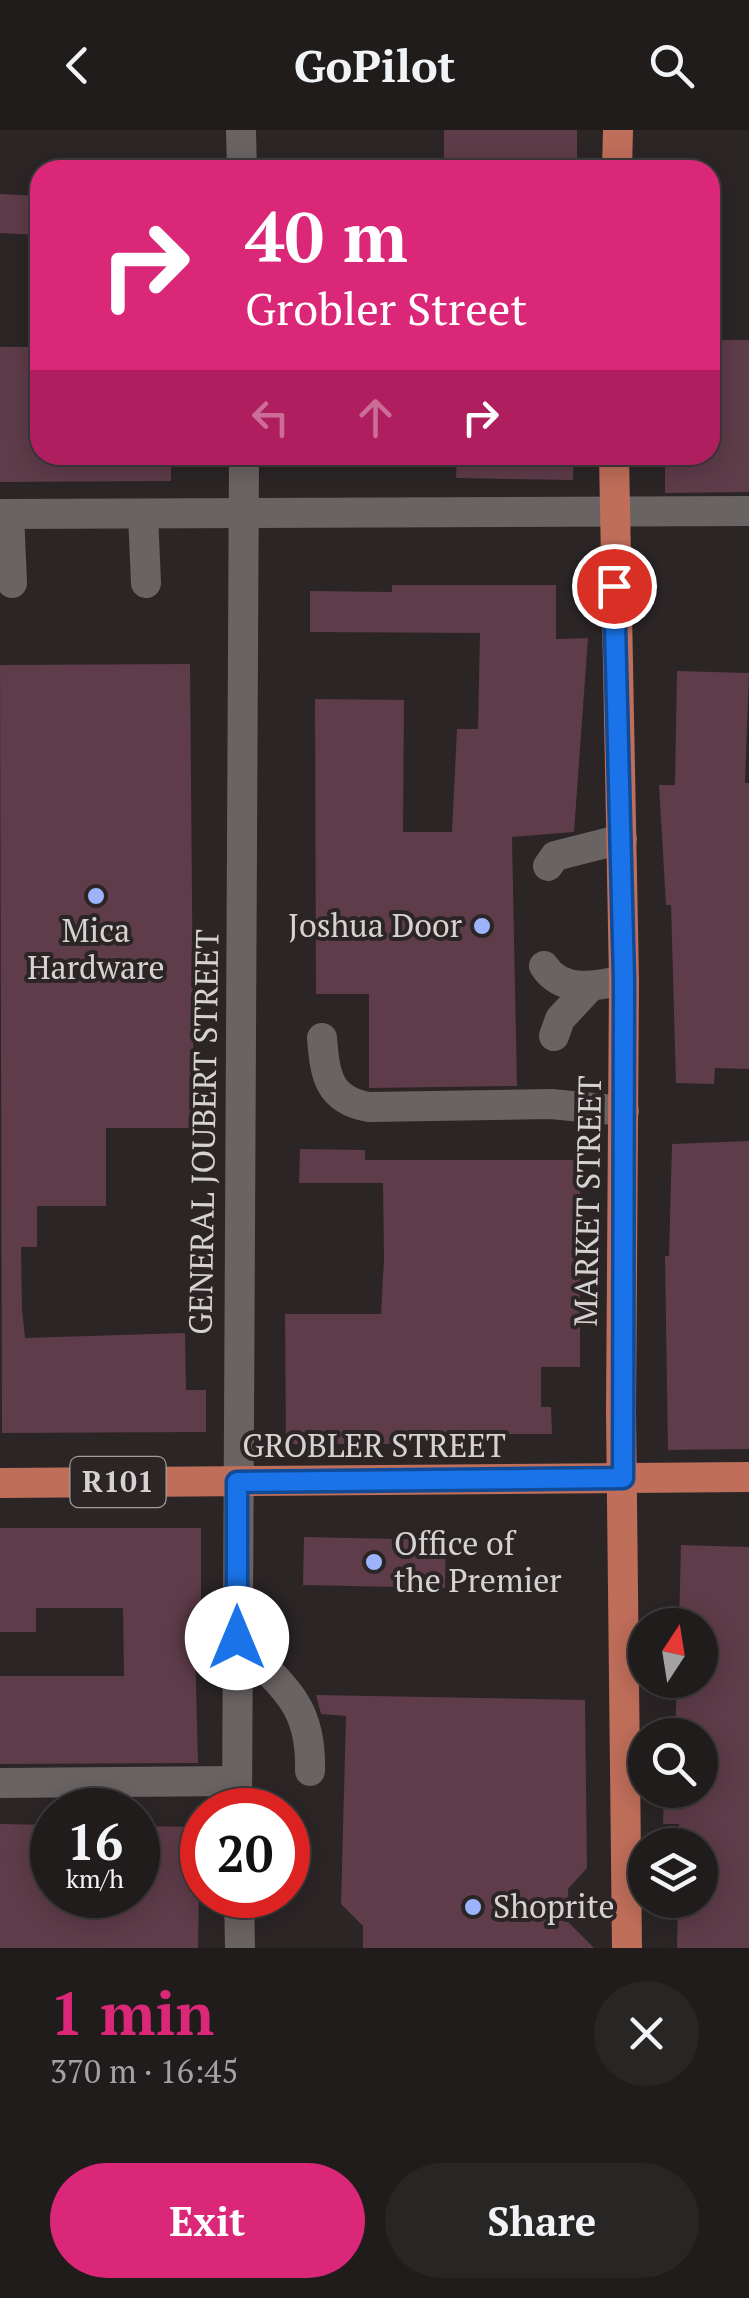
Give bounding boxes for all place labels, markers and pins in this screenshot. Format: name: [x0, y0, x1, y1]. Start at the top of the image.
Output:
pin: [572, 544, 657, 629]
marker: Mica Hardware: [85, 885, 107, 907]
place label: Joshua Door: [288, 904, 463, 946]
place label: Mica Hardware: [27, 909, 165, 988]
marker: Joshua Door: [471, 915, 493, 937]
place label: Office of the Premier: [394, 1522, 562, 1601]
marker: Office of the Premier: [363, 1551, 385, 1573]
place label: Shoprite: [493, 1885, 615, 1927]
marker: Shoprite: [462, 1896, 484, 1918]

